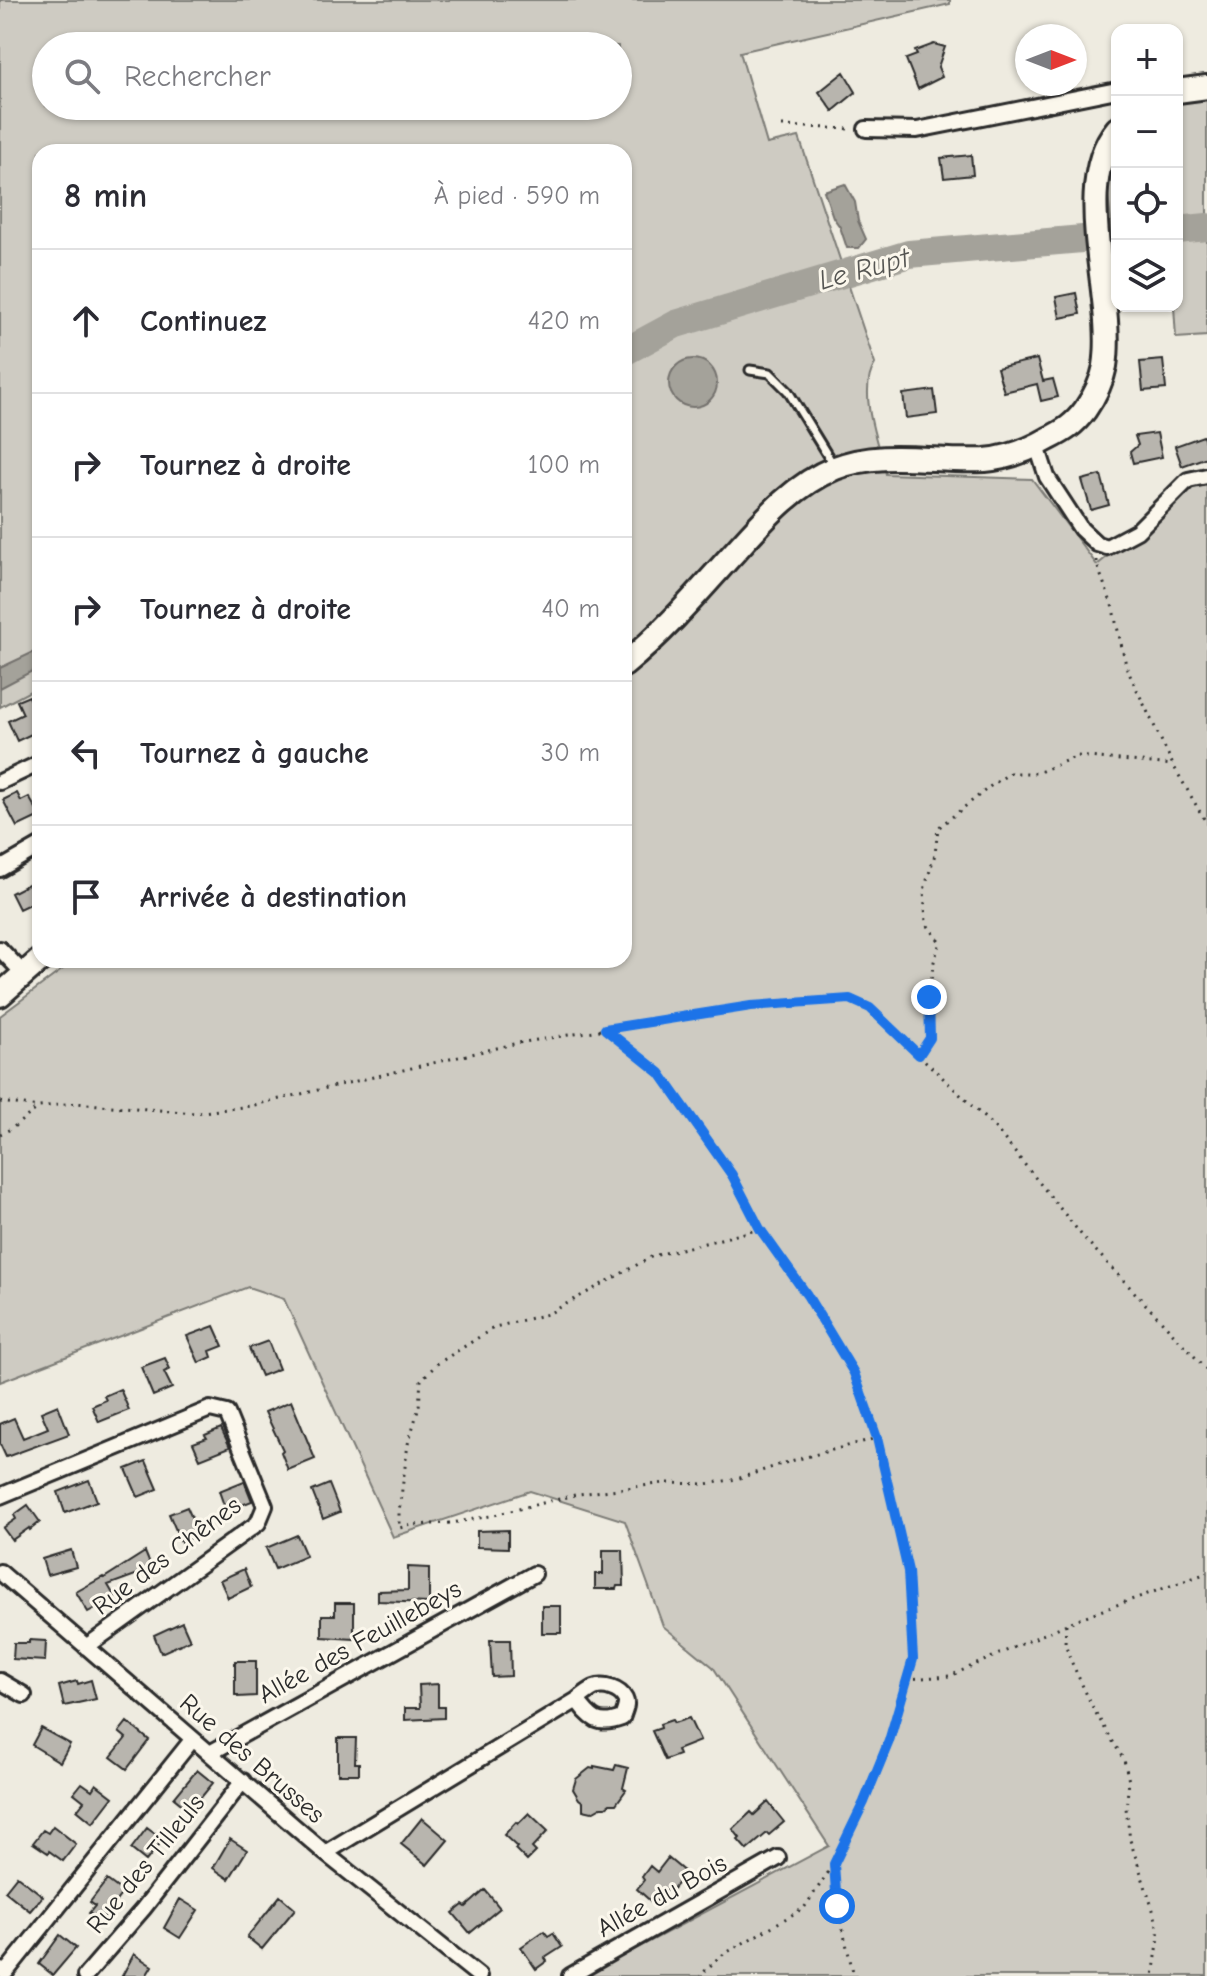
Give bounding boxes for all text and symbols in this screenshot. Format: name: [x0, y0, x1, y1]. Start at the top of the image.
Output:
north arrow: [1015, 24, 1087, 96]
map controls: [1111, 24, 1183, 312]
button: +: [1111, 24, 1183, 96]
search box: [32, 32, 632, 120]
icon: search: [60, 54, 104, 98]
text: Rechercher: [124, 59, 271, 94]
button: −: [1111, 96, 1183, 168]
button: locate: [1111, 168, 1183, 240]
text: 8 min: [64, 176, 147, 216]
text: À pied · 590 m: [434, 181, 600, 211]
button: layers: [1111, 240, 1183, 312]
water label: Le Rupt: [815, 241, 915, 296]
icon: ahead: [64, 299, 108, 343]
text: Continuez: [140, 304, 266, 339]
text: 420 m: [528, 306, 600, 336]
icon: right: [64, 443, 108, 487]
text: Tournez à droite: [140, 448, 351, 483]
text: 100 m: [528, 450, 600, 480]
icon: right: [64, 587, 108, 631]
text: Tournez à droite: [140, 592, 351, 627]
text: 40 m: [541, 594, 600, 624]
icon: left: [64, 731, 108, 775]
text: Tournez à gauche: [140, 736, 369, 771]
text: 30 m: [541, 738, 600, 768]
icon: arrive: [64, 875, 108, 919]
text: Arrivée à destination: [140, 880, 407, 915]
route end: [911, 979, 947, 1015]
street label: Rue des Chênes: [87, 1490, 247, 1622]
street label: Allée des Feuillebeys: [253, 1574, 467, 1710]
street label: Rue des Brusses: [174, 1688, 330, 1830]
street label: Rue des Tilleuls: [81, 1788, 211, 1940]
street label: Allée du Bois: [592, 1848, 732, 1944]
route start: [819, 1888, 855, 1924]

